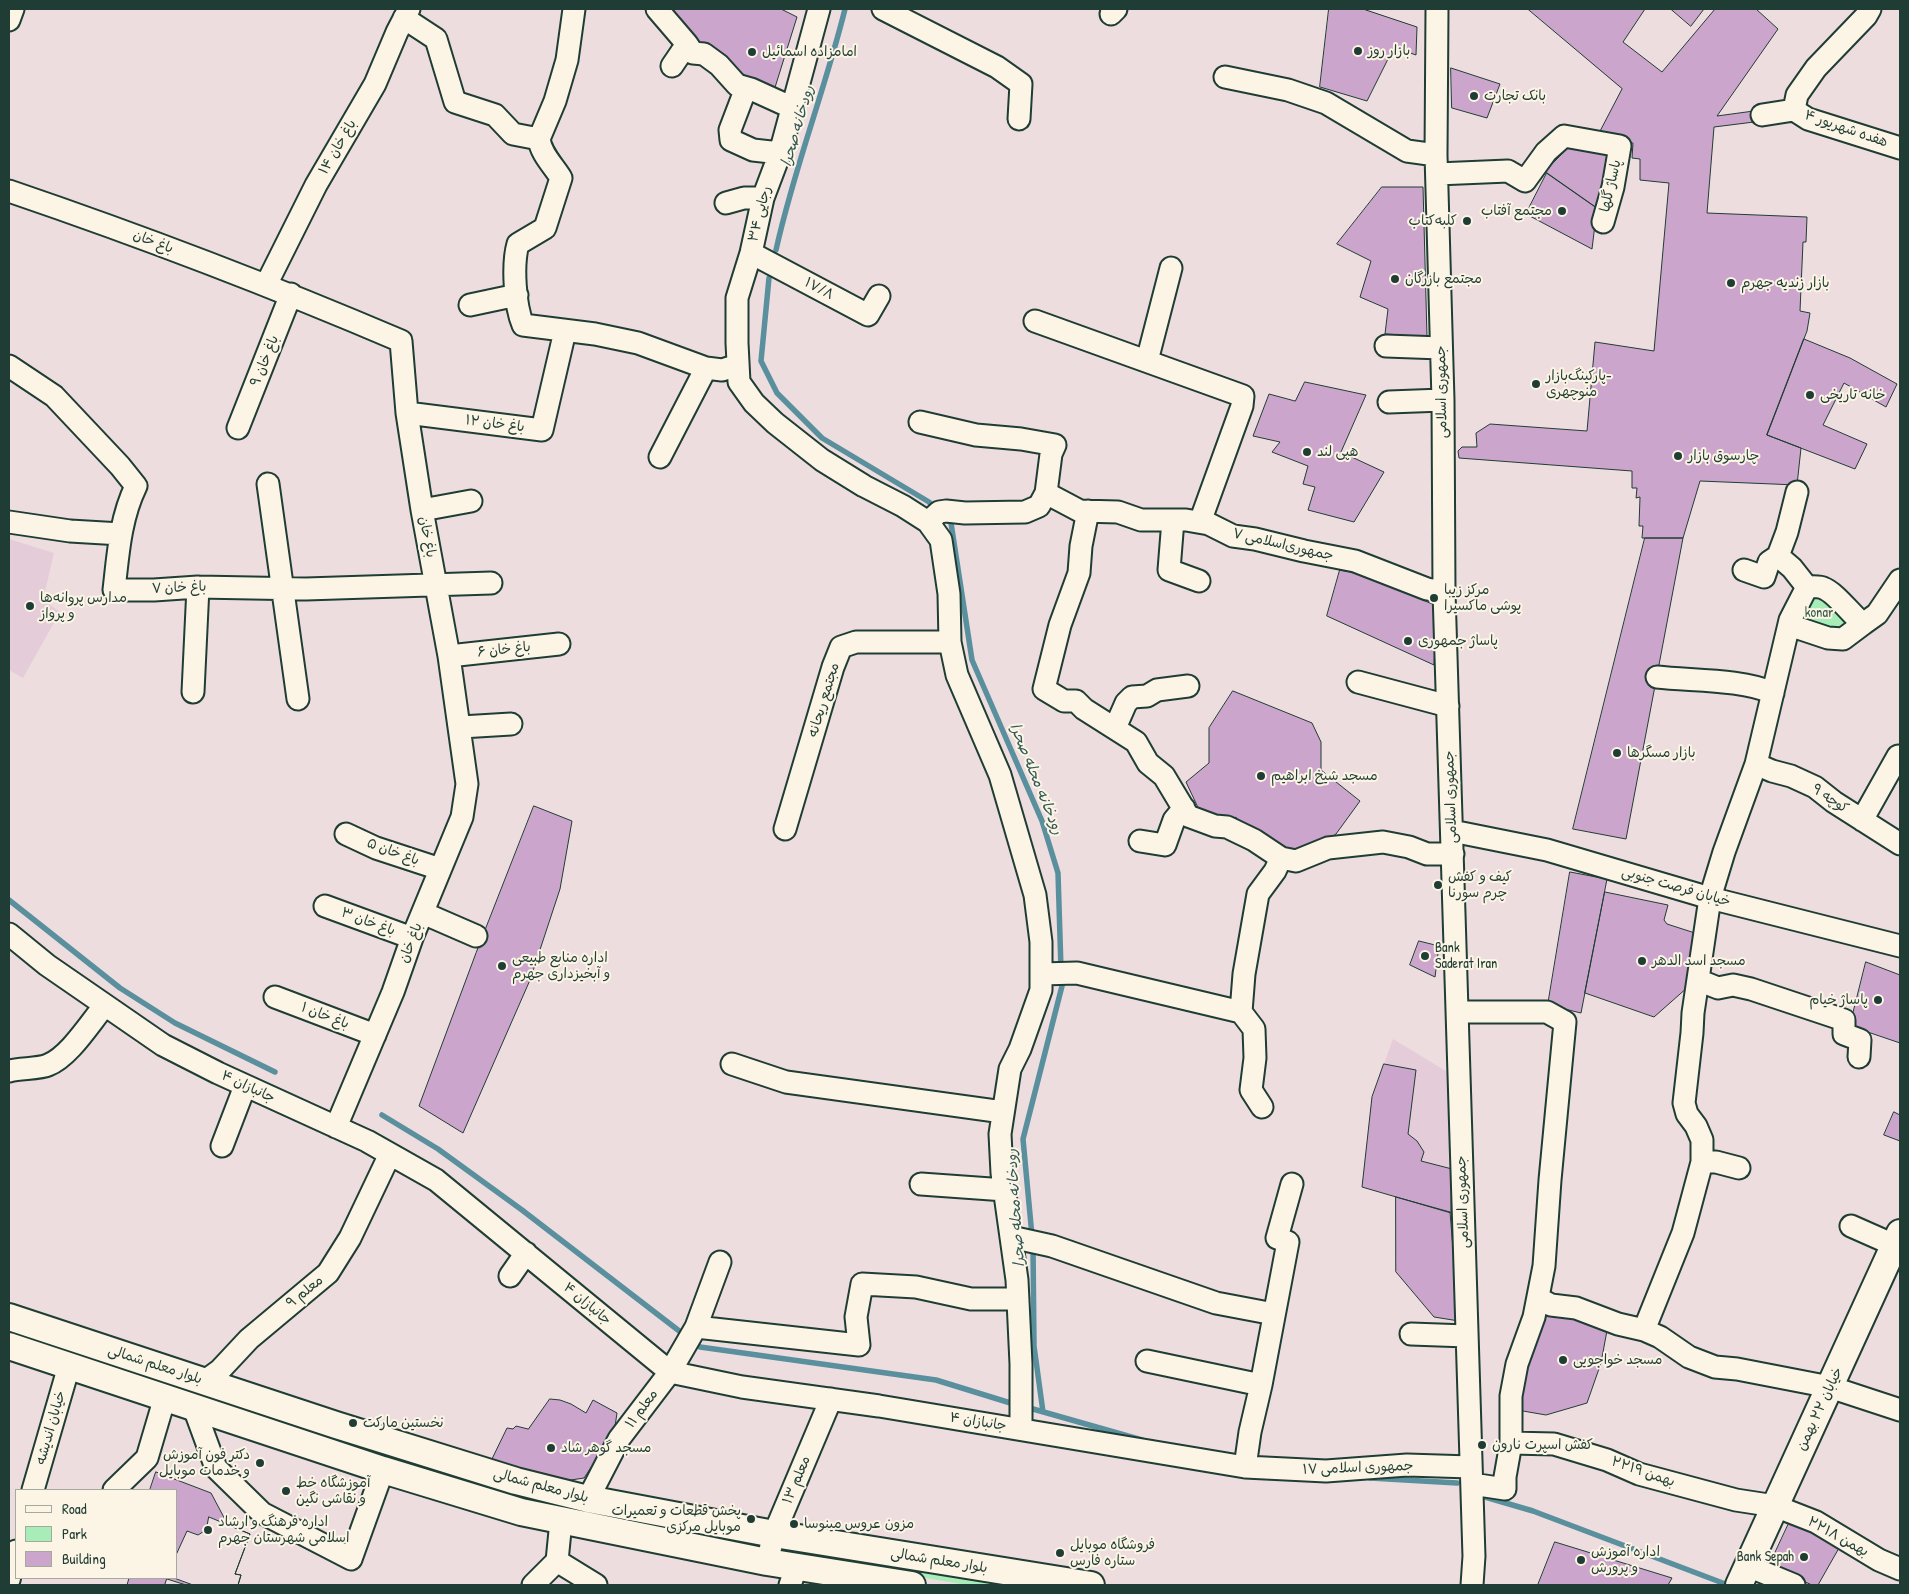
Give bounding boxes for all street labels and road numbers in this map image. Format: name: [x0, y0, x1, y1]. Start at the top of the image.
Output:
street label: هفده شهریور ۴: [1802, 107, 1890, 151]
street label: باغ خان ۱۴: [316, 117, 360, 177]
street label: پاساژ گلها: [1597, 158, 1625, 214]
street label: رجایی ۳۴: [745, 184, 775, 244]
street label: باغ خان: [130, 227, 176, 257]
street label: ۱۷/۸: [802, 274, 836, 304]
street label: باغ خان ۹: [247, 333, 283, 389]
street label: جمهوری اسلامی: [1433, 345, 1451, 439]
street label: باغ خان ۱۲: [464, 412, 526, 436]
street label: باغ خان: [415, 515, 439, 559]
street label: جمهوری‌اسلامی ۷: [1231, 525, 1335, 565]
street label: باغ خان ۷: [151, 579, 207, 597]
street label: باغ خان ۶: [476, 639, 532, 661]
street label: مجتمع ریحانه: [805, 661, 843, 739]
street label: جمهوری اسلامی: [1441, 750, 1461, 844]
street label: کوچه ۹: [1808, 781, 1852, 817]
street label: باغ خان ۵: [364, 835, 422, 869]
street label: خیابان فرصت جنوبی: [1620, 863, 1732, 911]
street label: باغ خان ۳: [339, 904, 397, 940]
street label: باغ خان: [396, 920, 426, 966]
street label: باغ خان ۱: [299, 999, 351, 1033]
street label: جانبازان ۴: [219, 1067, 277, 1107]
street label: جمهوری اسلامی: [1453, 1155, 1473, 1249]
street label: معلم ۹: [283, 1272, 327, 1312]
street label: جانبازان ۴: [560, 1279, 614, 1329]
street label: بلوار معلم شمالی: [106, 1342, 204, 1388]
street label: خیابان ۲۲ بهمن: [1793, 1365, 1847, 1453]
street label: معلم ۱۱: [622, 1386, 662, 1432]
street label: خیابان اندیشه: [32, 1389, 70, 1467]
street label: جانبازان ۴: [948, 1409, 1008, 1435]
street label: معلم ۱۳: [779, 1453, 815, 1507]
street label: ۲۲بهمن ۱۹: [1609, 1453, 1677, 1491]
street label: جمهوری اسلامی ۱۷: [1302, 1458, 1414, 1478]
street label: بلوار معلم شمالی: [492, 1465, 590, 1507]
street label: ۲۲بهمن ۱۸: [1805, 1513, 1871, 1561]
street label: بلوار معلم شمالی: [889, 1545, 989, 1577]

